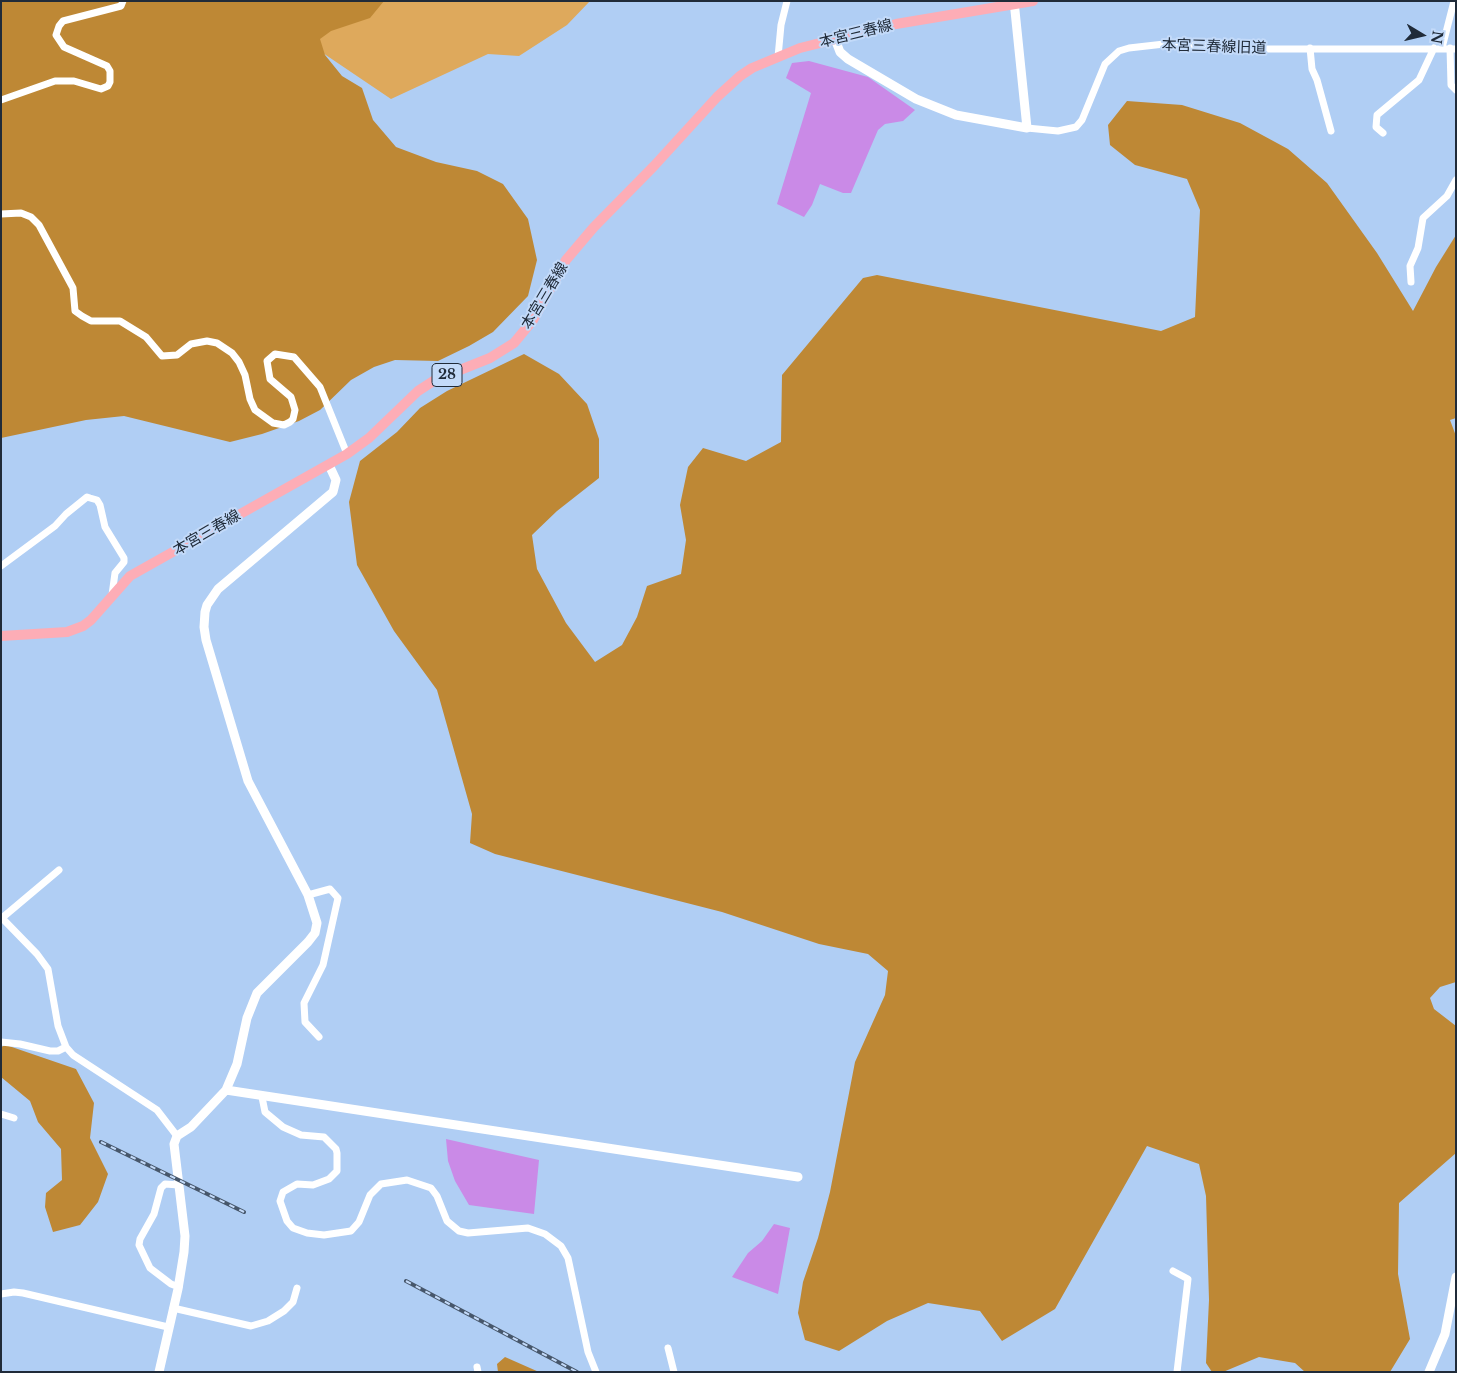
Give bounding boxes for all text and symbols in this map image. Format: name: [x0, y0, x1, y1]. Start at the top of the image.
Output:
north arrow: [1397, 10, 1447, 60]
street label: 本宮三春線: [817, 16, 895, 52]
text: N: [1427, 29, 1447, 45]
street label: 本宮三春線旧道: [1161, 36, 1267, 58]
street label: 本宮三春線: [518, 259, 572, 333]
road number: 28: [432, 364, 462, 386]
street label: 本宮三春線: [170, 506, 244, 560]

